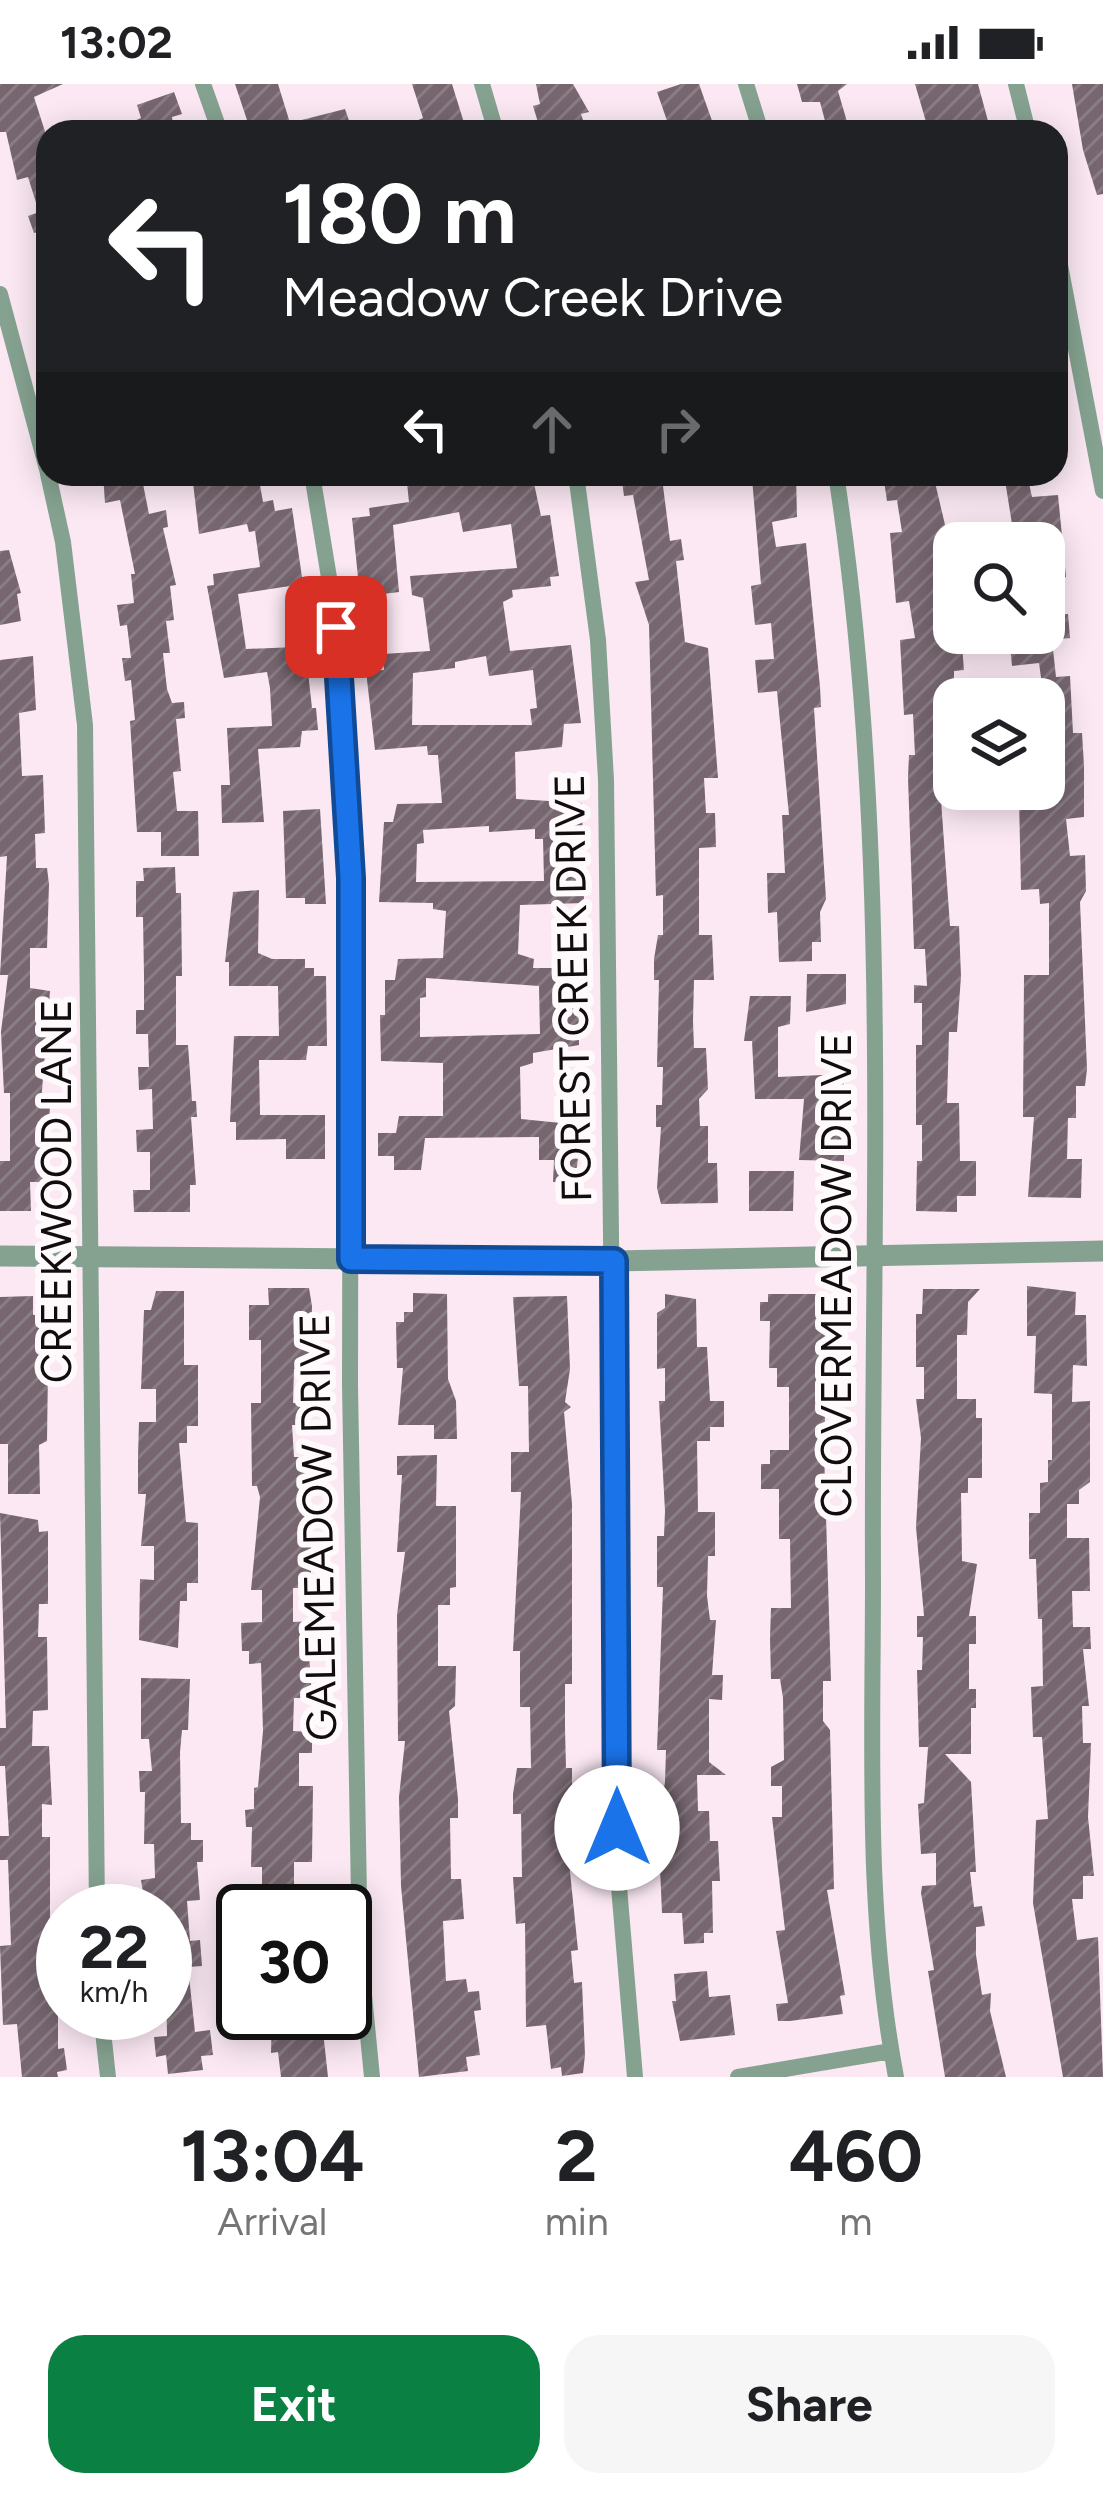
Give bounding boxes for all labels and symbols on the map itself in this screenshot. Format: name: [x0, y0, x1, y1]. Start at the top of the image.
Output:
pin: [285, 576, 387, 678]
street label: FOREST CREEK DRIVE: [544, 773, 602, 1203]
street label: CREEKWOOD LANE: [31, 999, 82, 1383]
street label: CLOVERMEADOW DRIVE: [811, 1033, 862, 1518]
street label: GALEMEADOW DRIVE: [289, 1313, 347, 1741]
position arrow: [554, 1765, 680, 1891]
speed limit sign: 30: [216, 1884, 372, 2040]

